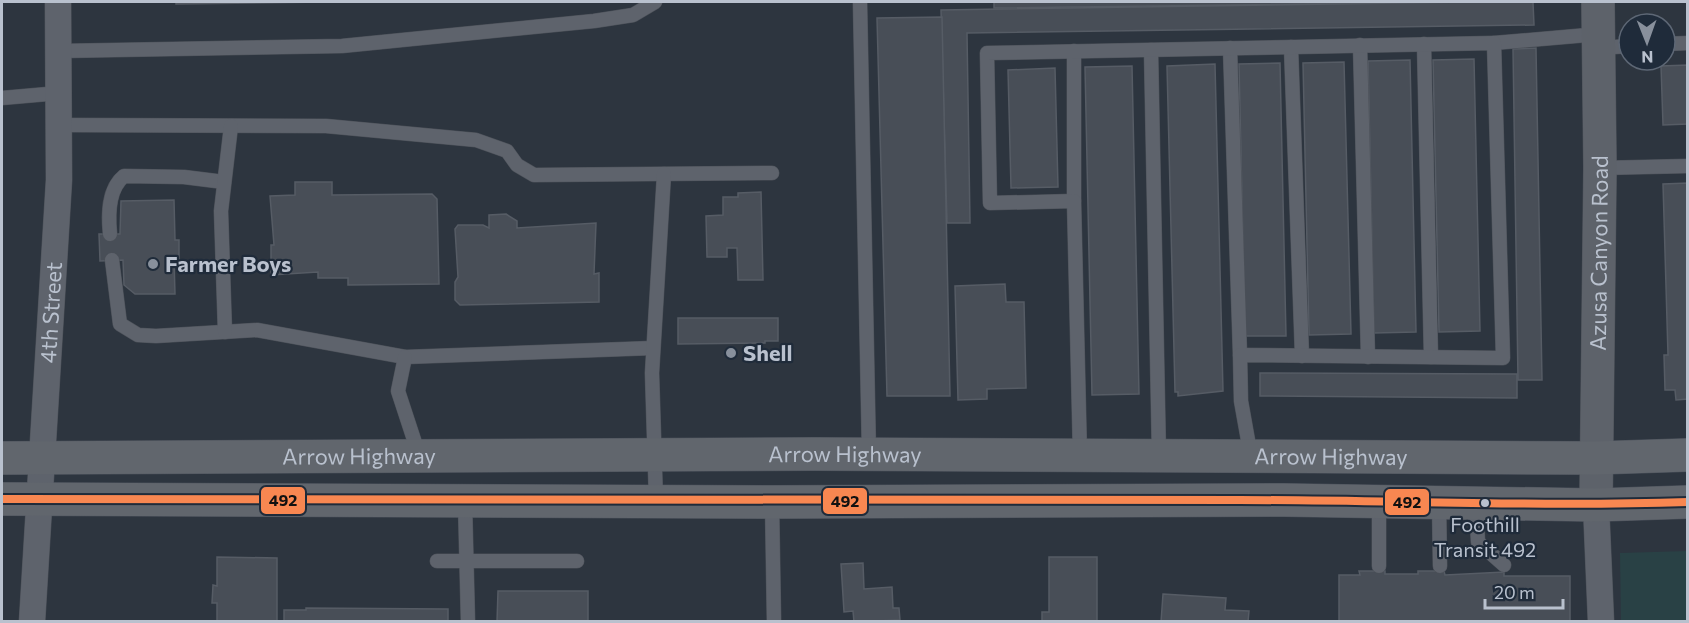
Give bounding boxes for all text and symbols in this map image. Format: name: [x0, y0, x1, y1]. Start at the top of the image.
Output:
north arrow: [1617, 12, 1677, 72]
text: N: [1641, 48, 1653, 67]
street label: Azusa Canyon Road: [1584, 155, 1613, 351]
place label: Farmer Boys: [165, 250, 291, 277]
marker: Farmer Boys: [146, 257, 160, 271]
street label: 4th Street: [34, 261, 67, 364]
place label: Shell: [743, 339, 793, 366]
marker: Shell: [724, 346, 738, 360]
street label: Arrow Highway: [768, 440, 922, 468]
street label: Arrow Highway: [282, 442, 436, 470]
street label: Arrow Highway: [1254, 442, 1408, 470]
line badge: 492: [260, 486, 306, 515]
line badge: 492: [822, 487, 868, 515]
line badge: 492: [1384, 488, 1430, 516]
text: 492: [269, 490, 297, 509]
text: 492: [831, 491, 859, 510]
text: 492: [1393, 492, 1421, 511]
marker: Foothill Transit 492: [1479, 497, 1491, 509]
place label: Foothill Transit 492: [1434, 512, 1536, 561]
scale bar: [1485, 572, 1563, 610]
text: 20 m: [1494, 581, 1535, 603]

